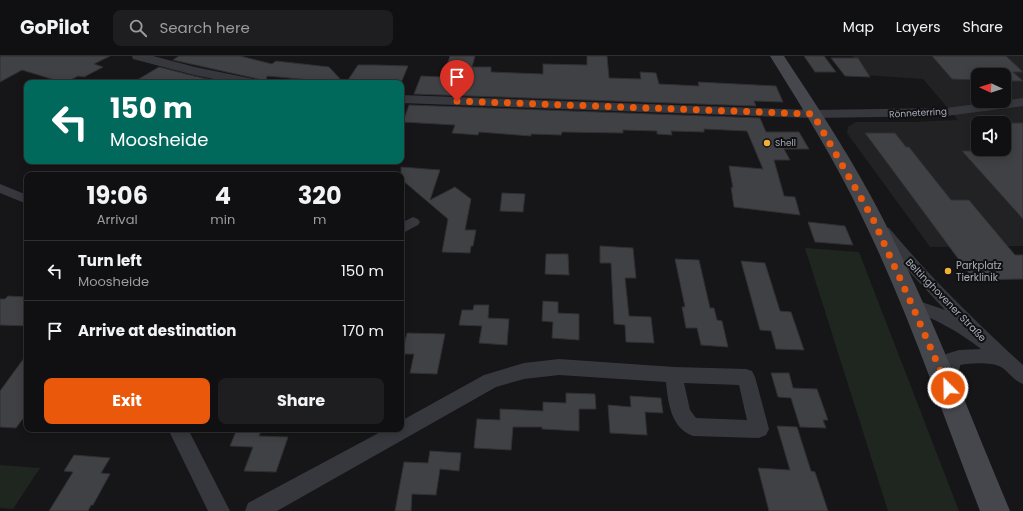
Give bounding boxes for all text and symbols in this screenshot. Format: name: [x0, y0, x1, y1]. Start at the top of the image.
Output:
search box: [113, 10, 393, 46]
text: GoPilot: [20, 14, 89, 41]
icon: search: [127, 17, 149, 39]
text: Search here: [159, 17, 250, 38]
text: Map: [843, 17, 874, 37]
text: Layers: [896, 17, 940, 37]
text: Share: [962, 17, 1003, 37]
pin: [440, 60, 474, 101]
icon: arrive: [446, 66, 468, 88]
north arrow: [971, 68, 1011, 108]
map controls: [971, 68, 1011, 156]
text: 150 m: [110, 89, 193, 128]
icon: left: [44, 96, 96, 148]
street label: Rönneterring: [889, 105, 947, 121]
button: sound: [971, 116, 1011, 156]
text: Moosheide: [110, 127, 208, 152]
place label: Shell: [775, 137, 796, 149]
marker: Shell: [762, 138, 772, 148]
text: 19:06: [86, 179, 148, 212]
text: 4: [215, 179, 231, 212]
text: 320: [298, 179, 342, 212]
text: Arrival: [97, 210, 138, 229]
text: min: [210, 210, 235, 229]
text: m: [313, 210, 326, 229]
text: Turn left: [78, 250, 142, 271]
street label: Beltinghovener Straße: [902, 255, 990, 345]
place label: Parkplatz Tierklinik: [956, 258, 1002, 285]
icon: left: [44, 260, 66, 282]
text: 150 m: [341, 260, 384, 281]
marker: Parkplatz Tierklinik: [943, 266, 953, 276]
text: Moosheide: [78, 272, 149, 291]
icon: arrive: [44, 320, 66, 342]
text: Arrive at destination: [78, 320, 236, 341]
text: 170 m: [342, 320, 384, 341]
position arrow: [927, 367, 969, 409]
button: Exit: [44, 378, 210, 424]
button: Share: [218, 378, 384, 424]

